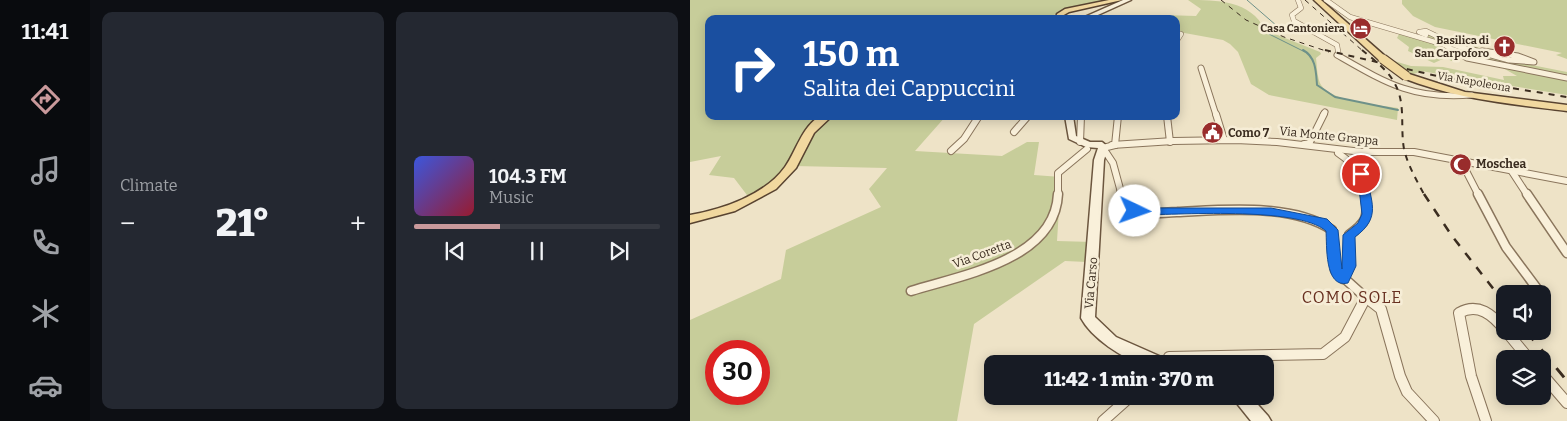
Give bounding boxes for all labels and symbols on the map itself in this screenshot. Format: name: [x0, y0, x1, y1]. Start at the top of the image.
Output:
hotel icon: Casa Cantoniera: [1349, 16, 1373, 40]
place label: Casa Cantoniera: [1260, 22, 1346, 35]
place label: Basilica di San Carpoforo: [1415, 34, 1489, 60]
church icon: Basilica di San Carpoforo: [1493, 34, 1517, 58]
street label: Via Napoleona: [1436, 69, 1512, 95]
public building icon: Como 7: [1200, 121, 1224, 145]
street label: Via Monte Grappa: [1279, 124, 1380, 148]
place label: Como 7: [1228, 126, 1270, 140]
mosque icon: Moschea: [1448, 152, 1472, 176]
pin: [1340, 153, 1382, 195]
place label: Moschea: [1476, 157, 1527, 171]
position arrow: [1108, 184, 1160, 236]
street label: Via Coretta: [951, 237, 1014, 271]
street label: Via Carso: [1082, 256, 1100, 310]
district label: COMO SOLE: [1302, 288, 1402, 307]
speed limit sign: 30: [705, 340, 770, 405]

